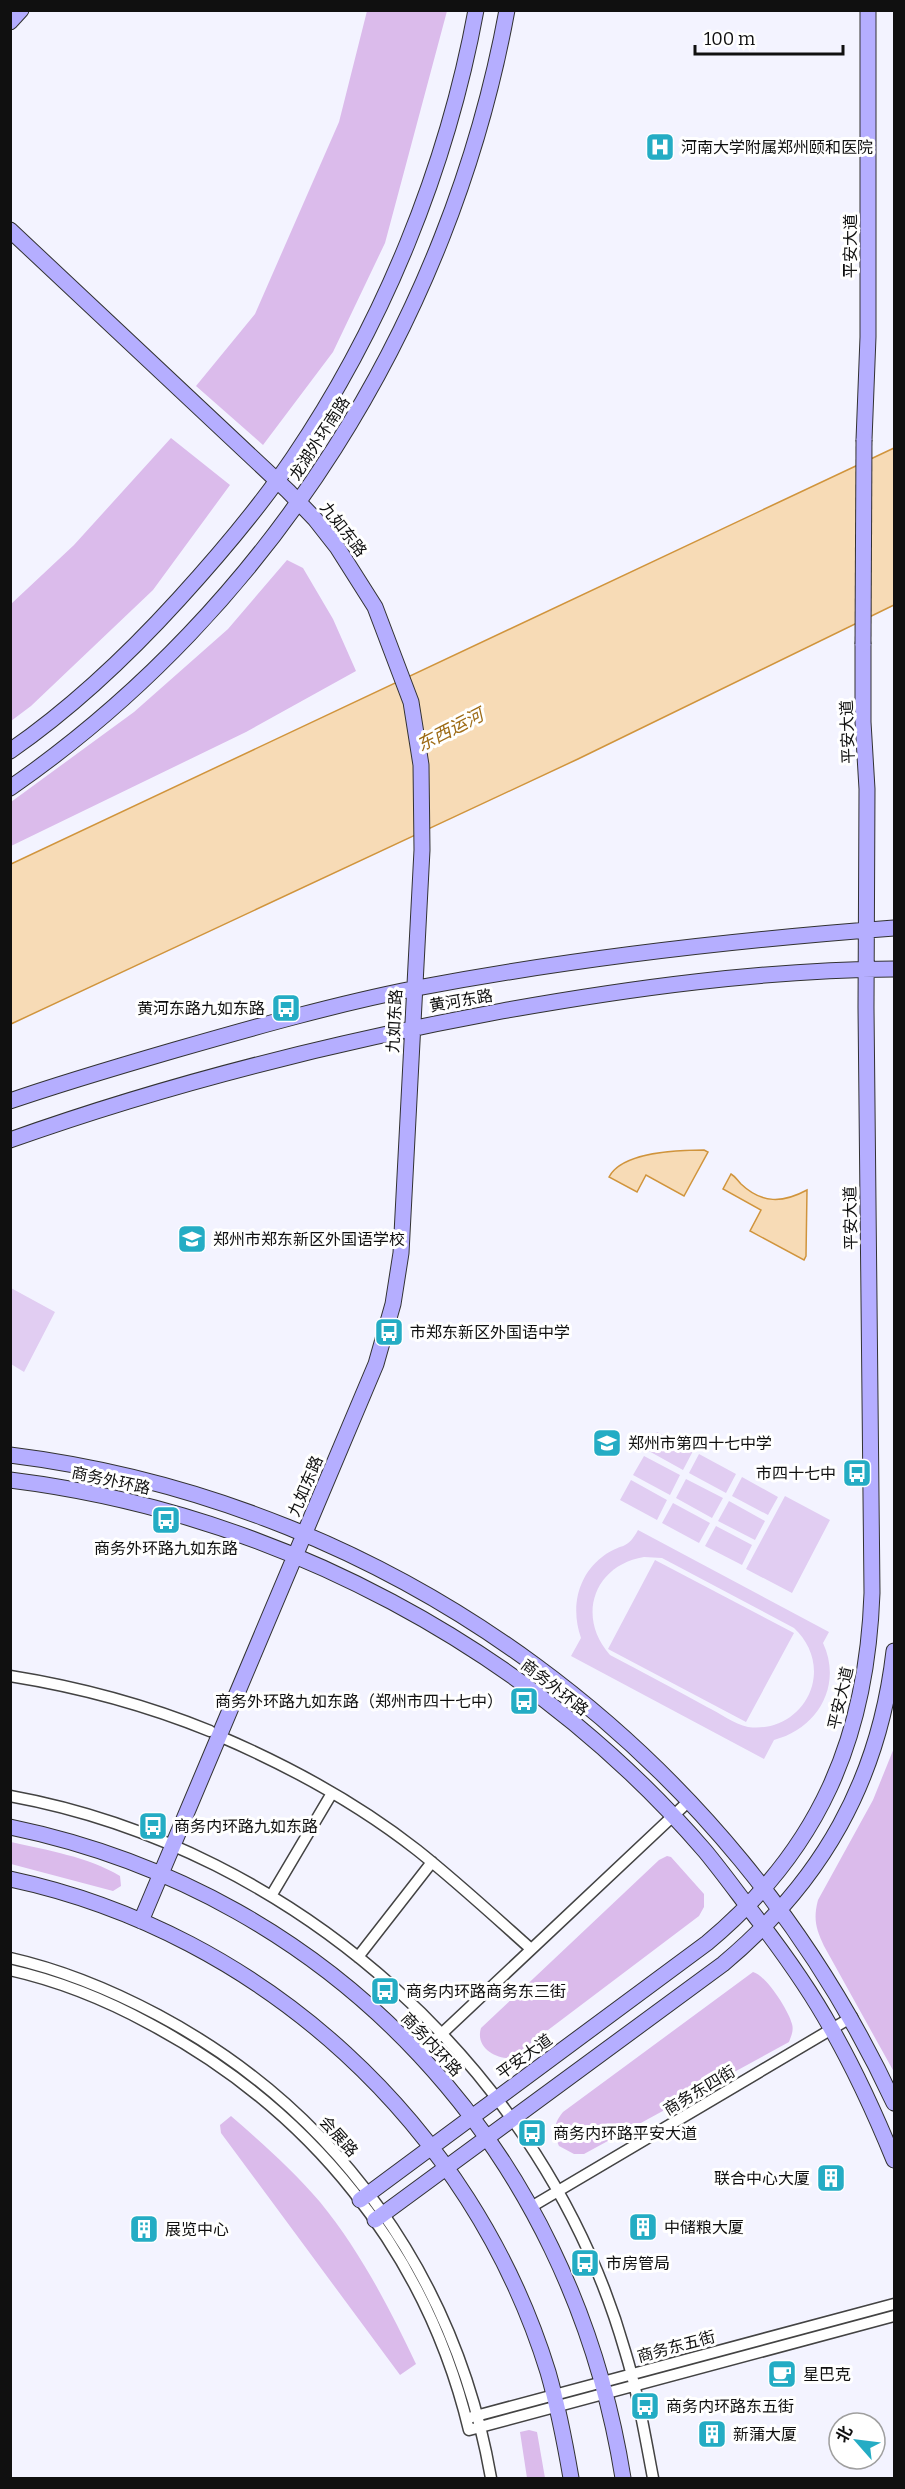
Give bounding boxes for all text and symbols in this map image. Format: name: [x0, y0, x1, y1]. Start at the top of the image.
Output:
scale bar: [695, 18, 844, 56]
text: 100 m: [704, 28, 755, 50]
hospital icon: 河南大学附属郑州颐和医院: [644, 131, 676, 163]
place label: 河南大学附属郑州颐和医院: [681, 138, 873, 157]
street label: 平安大道: [841, 214, 860, 278]
street label: 龙湖外环南路: [285, 393, 354, 484]
street label: 九如东路: [316, 498, 371, 560]
street label: 平安大道: [837, 700, 858, 764]
water label: 东西运河: [413, 702, 490, 756]
street label: 黄河东路: [428, 986, 494, 1015]
street label: 九如东路: [383, 989, 406, 1053]
bus stop icon: 黄河东路九如东路: [270, 992, 302, 1024]
place label: 黄河东路九如东路: [137, 999, 265, 1018]
street label: 平安大道: [840, 1186, 861, 1250]
school or university icon: 郑州市郑东新区外国语学校: [176, 1223, 208, 1255]
place label: 郑州市郑东新区外国语学校: [213, 1230, 405, 1249]
bus stop icon: 市郑东新区外国语中学: [373, 1316, 405, 1348]
place label: 市郑东新区外国语中学: [410, 1323, 570, 1342]
school or university icon: 郑州市第四十七中学: [591, 1427, 623, 1459]
place label: 郑州市第四十七中学: [628, 1434, 772, 1453]
street label: 九如东路: [284, 1453, 327, 1519]
bus stop icon: 市四十七中: [841, 1457, 873, 1489]
street label: 商务外环路: [70, 1463, 152, 1498]
place label: 市四十七中: [756, 1464, 836, 1483]
bus stop icon: 商务外环路九如东路: [150, 1504, 182, 1536]
place label: 商务外环路九如东路: [94, 1539, 238, 1558]
street label: 商务外环路: [517, 1655, 592, 1720]
street label: 平安大道: [824, 1665, 857, 1731]
bus stop icon: 商务外环路九如东路（郑州市四十七中）: [508, 1685, 540, 1717]
place label: 商务外环路九如东路（郑州市四十七中）: [215, 1692, 503, 1711]
bus stop icon: 商务内环路九如东路: [137, 1810, 169, 1842]
place label: 商务内环路九如东路: [174, 1817, 318, 1836]
bus stop icon: 商务内环路商务东三街: [369, 1975, 401, 2007]
place label: 商务内环路商务东三街: [406, 1982, 566, 2001]
street label: 商务内环路: [397, 2009, 466, 2080]
street label: 平安大道: [493, 2030, 556, 2083]
street label: 商务东四街: [660, 2062, 738, 2119]
street label: 会展路: [316, 2112, 362, 2161]
bus stop icon: 商务内环路平安大道: [516, 2117, 548, 2149]
place label: 商务内环路平安大道: [553, 2124, 697, 2143]
building icon: 联合中心大厦: [815, 2162, 847, 2194]
place label: 联合中心大厦: [714, 2169, 810, 2188]
building icon: 中储粮大厦: [627, 2211, 659, 2243]
building icon: 展览中心: [128, 2213, 160, 2245]
place label: 中储粮大厦: [664, 2218, 744, 2237]
place label: 展览中心: [165, 2220, 229, 2239]
bus stop icon: 市房管局: [569, 2247, 601, 2279]
place label: 市房管局: [606, 2254, 670, 2273]
street label: 商务东五街: [635, 2327, 717, 2366]
cafe icon: 星巴克: [766, 2358, 798, 2390]
place label: 星巴克: [803, 2365, 851, 2384]
bus stop icon: 商务内环路东五街: [629, 2390, 661, 2422]
place label: 商务内环路东五街: [666, 2397, 794, 2416]
north arrow: [827, 2411, 887, 2471]
building icon: 新蒲大厦: [696, 2418, 728, 2450]
text: 北: [832, 2423, 856, 2446]
place label: 新蒲大厦: [733, 2425, 797, 2444]

